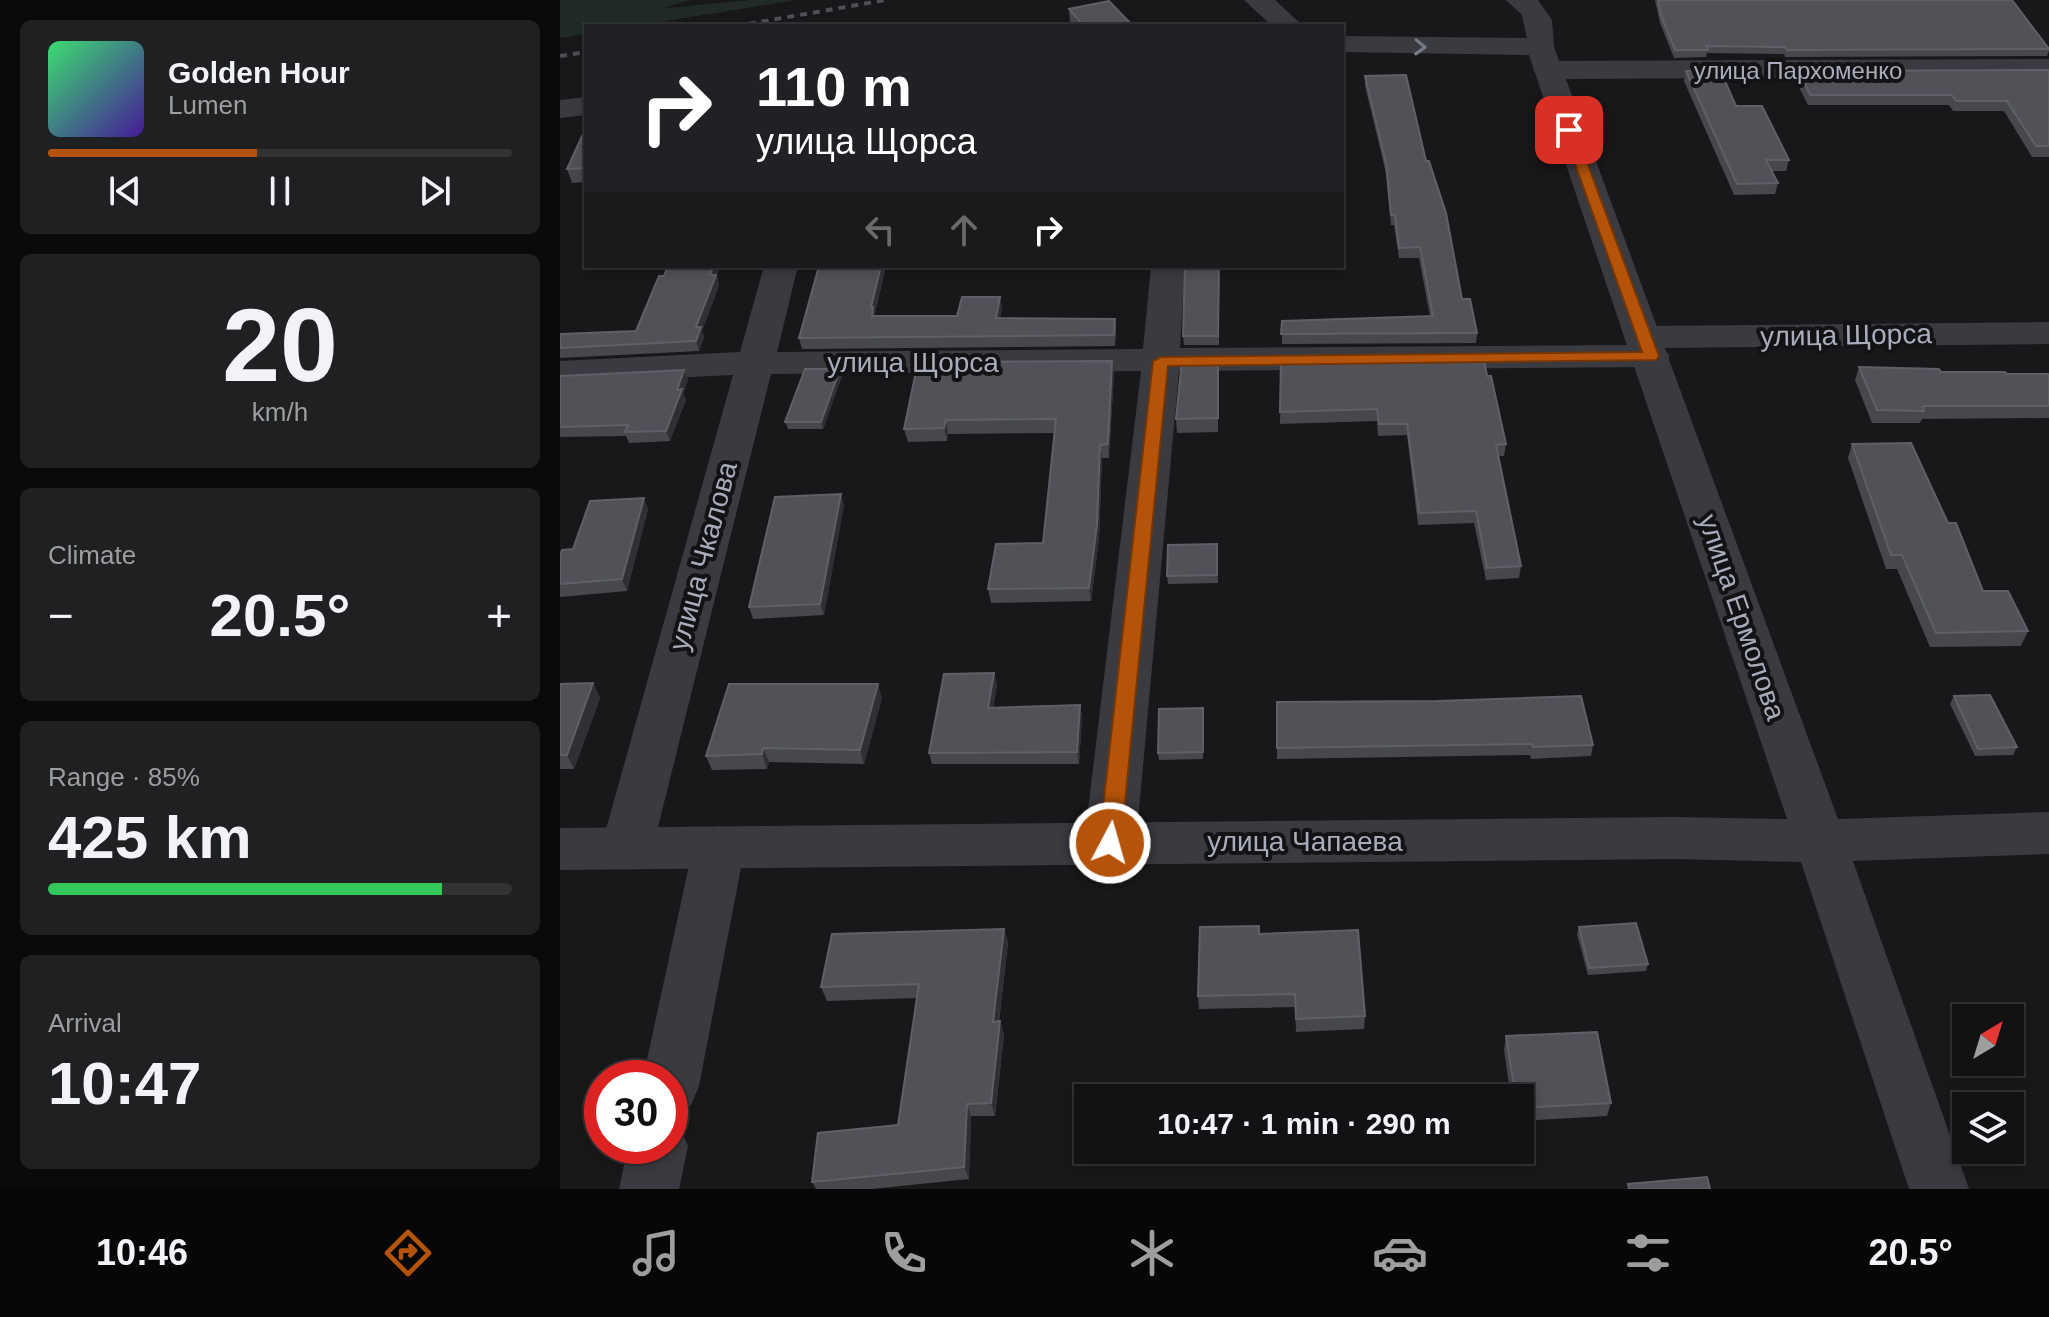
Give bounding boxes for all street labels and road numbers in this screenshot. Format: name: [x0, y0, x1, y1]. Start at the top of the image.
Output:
street label: улица Пархоменко: [1694, 57, 1902, 84]
street label: улица Щорса: [1760, 318, 1933, 352]
street label: улица Щорса: [827, 347, 999, 378]
street label: улица Чкалова: [663, 458, 743, 654]
street label: улица Ермолова: [1692, 510, 1792, 724]
street label: улица Чапаева: [1207, 826, 1403, 857]

